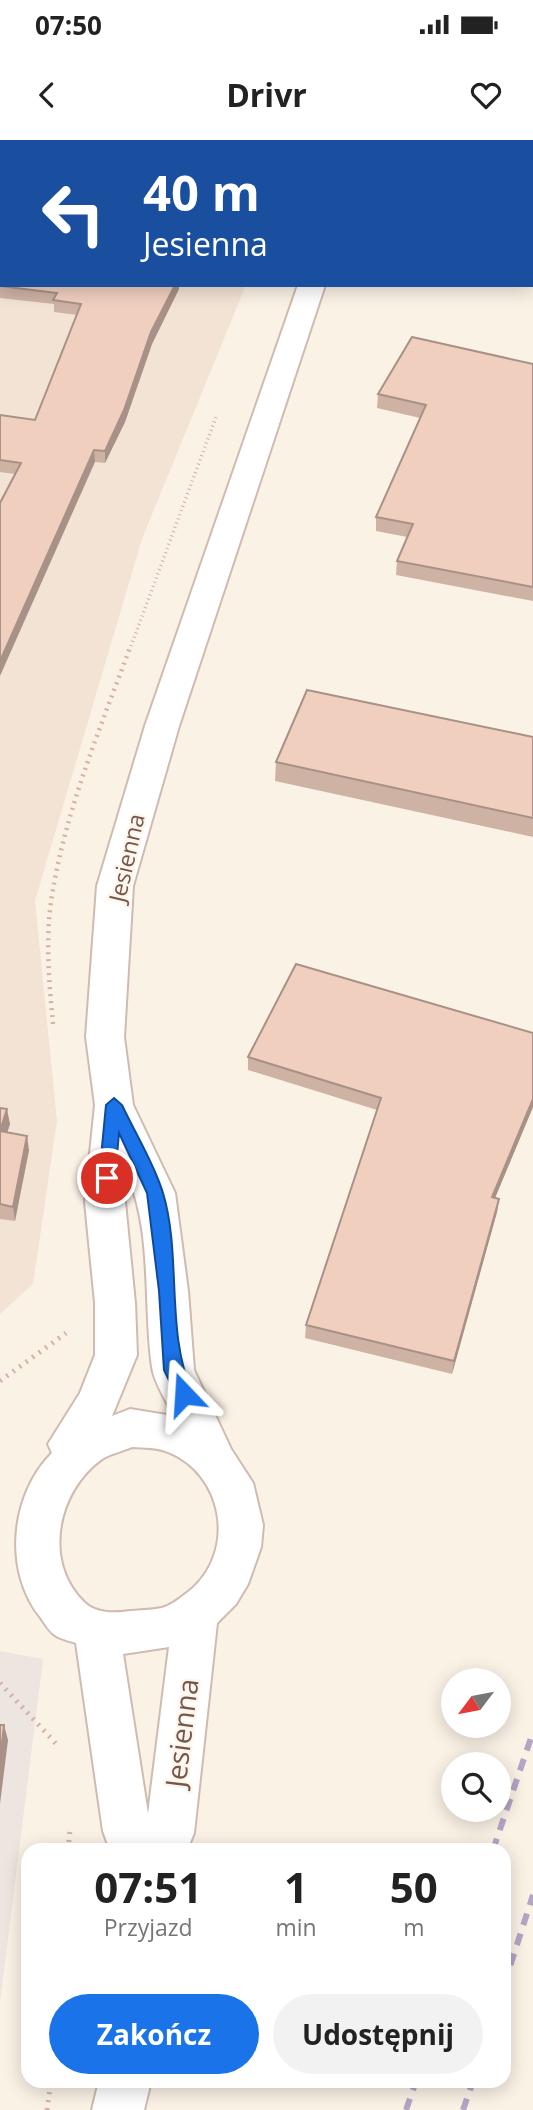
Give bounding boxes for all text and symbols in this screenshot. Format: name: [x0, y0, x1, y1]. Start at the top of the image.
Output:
text: 07:50: [35, 7, 102, 43]
text: Drivr: [226, 73, 307, 116]
icon: back: [28, 76, 66, 114]
icon: heart: [467, 76, 505, 114]
text: 40 m: [143, 159, 260, 225]
icon: left: [28, 168, 119, 259]
text: Jesienna: [143, 222, 268, 265]
street label: Jesienna: [100, 810, 152, 907]
pin: [77, 1148, 137, 1208]
icon: arrive: [88, 1159, 126, 1197]
position arrow: [147, 1357, 221, 1431]
north arrow: [441, 1668, 511, 1738]
map controls: [441, 1668, 511, 1822]
street label: Jesienna: [155, 1676, 207, 1792]
button: search: [441, 1752, 511, 1822]
text: 07:51: [94, 1858, 202, 1915]
text: 1: [284, 1858, 308, 1915]
text: 50: [390, 1858, 438, 1915]
text: Przyjazd: [104, 1911, 193, 1943]
text: min: [275, 1911, 317, 1943]
text: m: [403, 1911, 424, 1943]
button: Zakończ: [49, 1994, 259, 2074]
button: Udostępnij: [273, 1994, 483, 2074]

